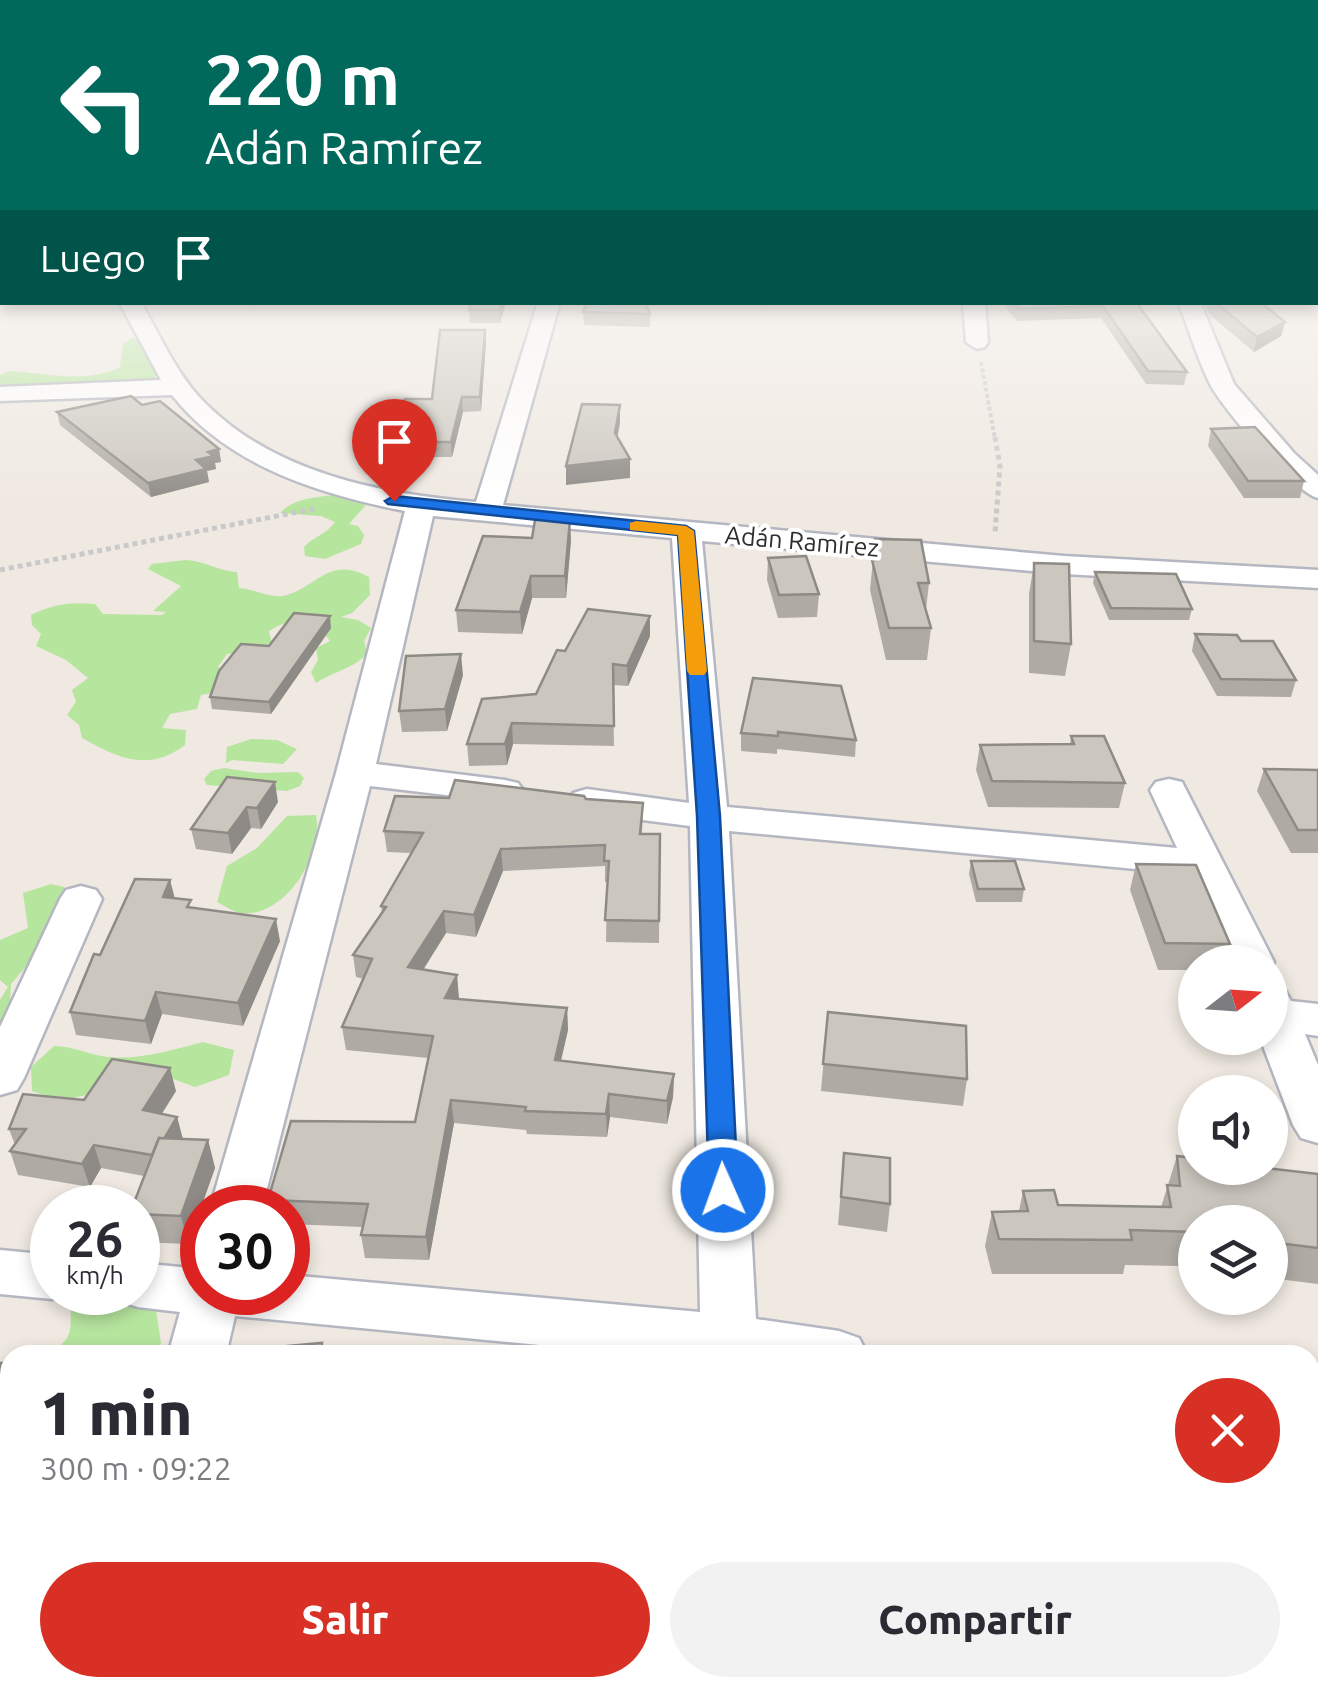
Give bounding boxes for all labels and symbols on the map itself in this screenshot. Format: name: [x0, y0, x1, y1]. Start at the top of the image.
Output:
pin: [352, 399, 437, 502]
street label: Adán Ramírez: [724, 520, 880, 562]
north arrow: [1178, 945, 1288, 1055]
position arrow: [671, 1138, 775, 1242]
speed limit sign: 30: [180, 1185, 310, 1315]

